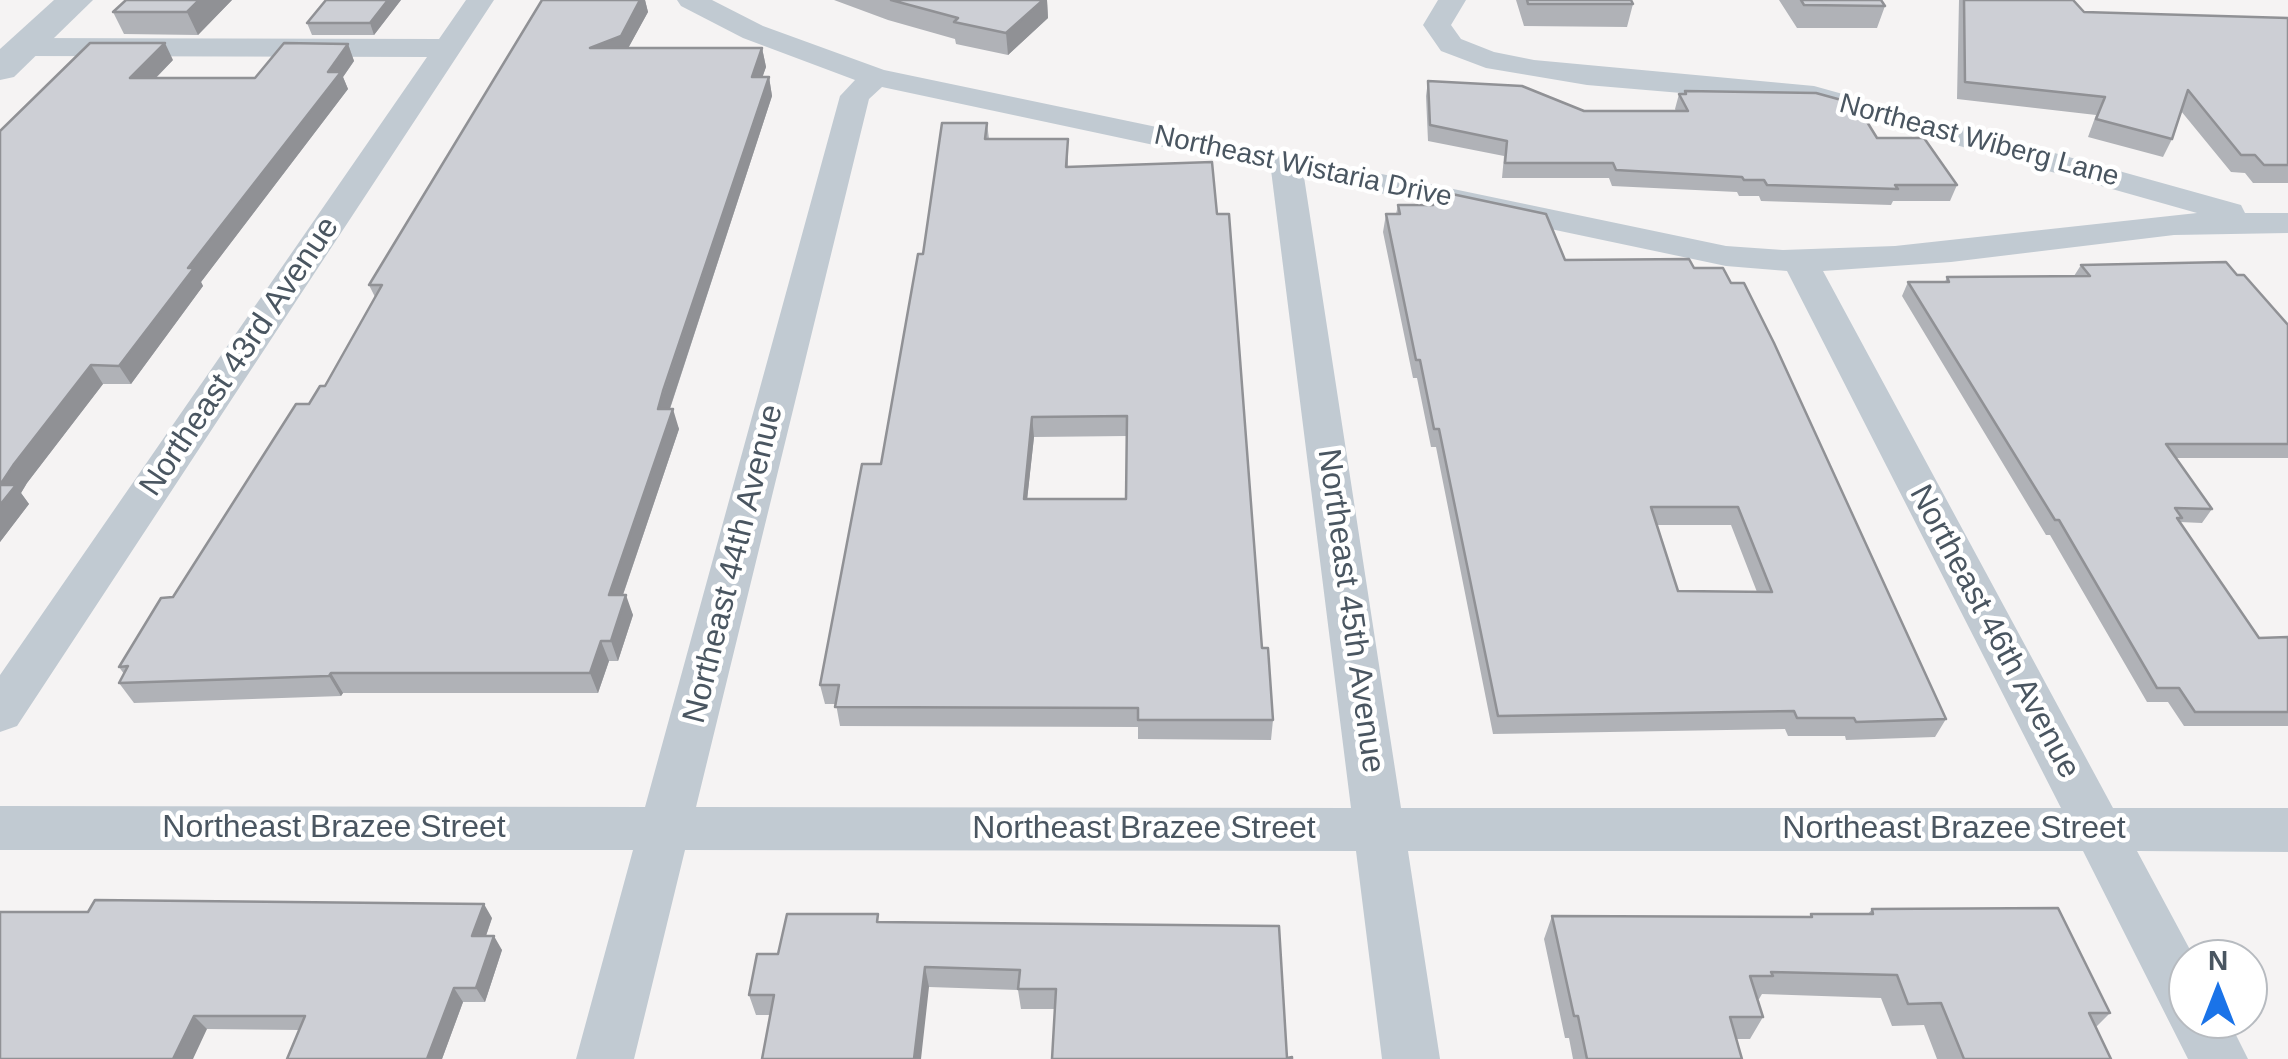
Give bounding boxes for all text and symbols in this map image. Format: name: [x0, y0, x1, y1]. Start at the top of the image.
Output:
street label: Northeast Wiberg Lane: [1836, 88, 2122, 194]
street label: Northeast Wistaria Drive: [1151, 119, 1455, 215]
street label: Northeast 43rd Avenue: [132, 210, 348, 504]
street label: Northeast 44th Avenue: [676, 401, 792, 727]
street label: Northeast 45th Avenue: [1308, 447, 1392, 775]
street label: Northeast 46th Avenue: [1900, 479, 2088, 785]
street label: Northeast Brazee Street: [162, 809, 506, 847]
street label: Northeast Brazee Street: [972, 810, 1316, 848]
street label: Northeast Brazee Street: [1782, 810, 2126, 848]
north arrow: [2168, 939, 2268, 1039]
text: N: [2208, 945, 2228, 976]

